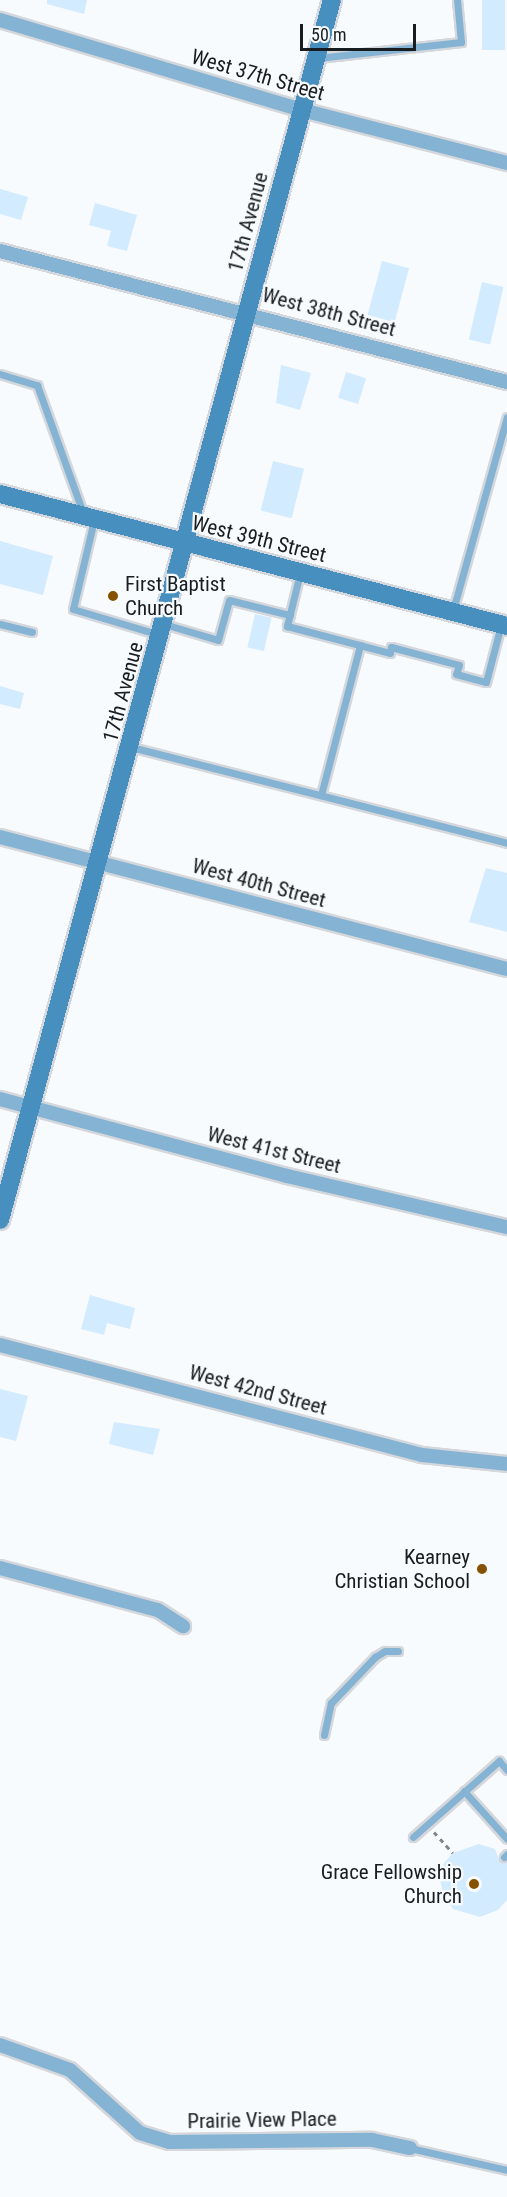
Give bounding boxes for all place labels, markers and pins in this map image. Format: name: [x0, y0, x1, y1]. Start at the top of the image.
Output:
place label: First Baptist Church: [125, 571, 226, 621]
marker: First Baptist Church: [106, 589, 120, 603]
place label: Kearney Christian School: [334, 1544, 470, 1594]
marker: Kearney Christian School: [475, 1562, 489, 1576]
place label: Grace Fellowship Church: [321, 1859, 462, 1909]
marker: Grace Fellowship Church: [467, 1877, 481, 1891]

